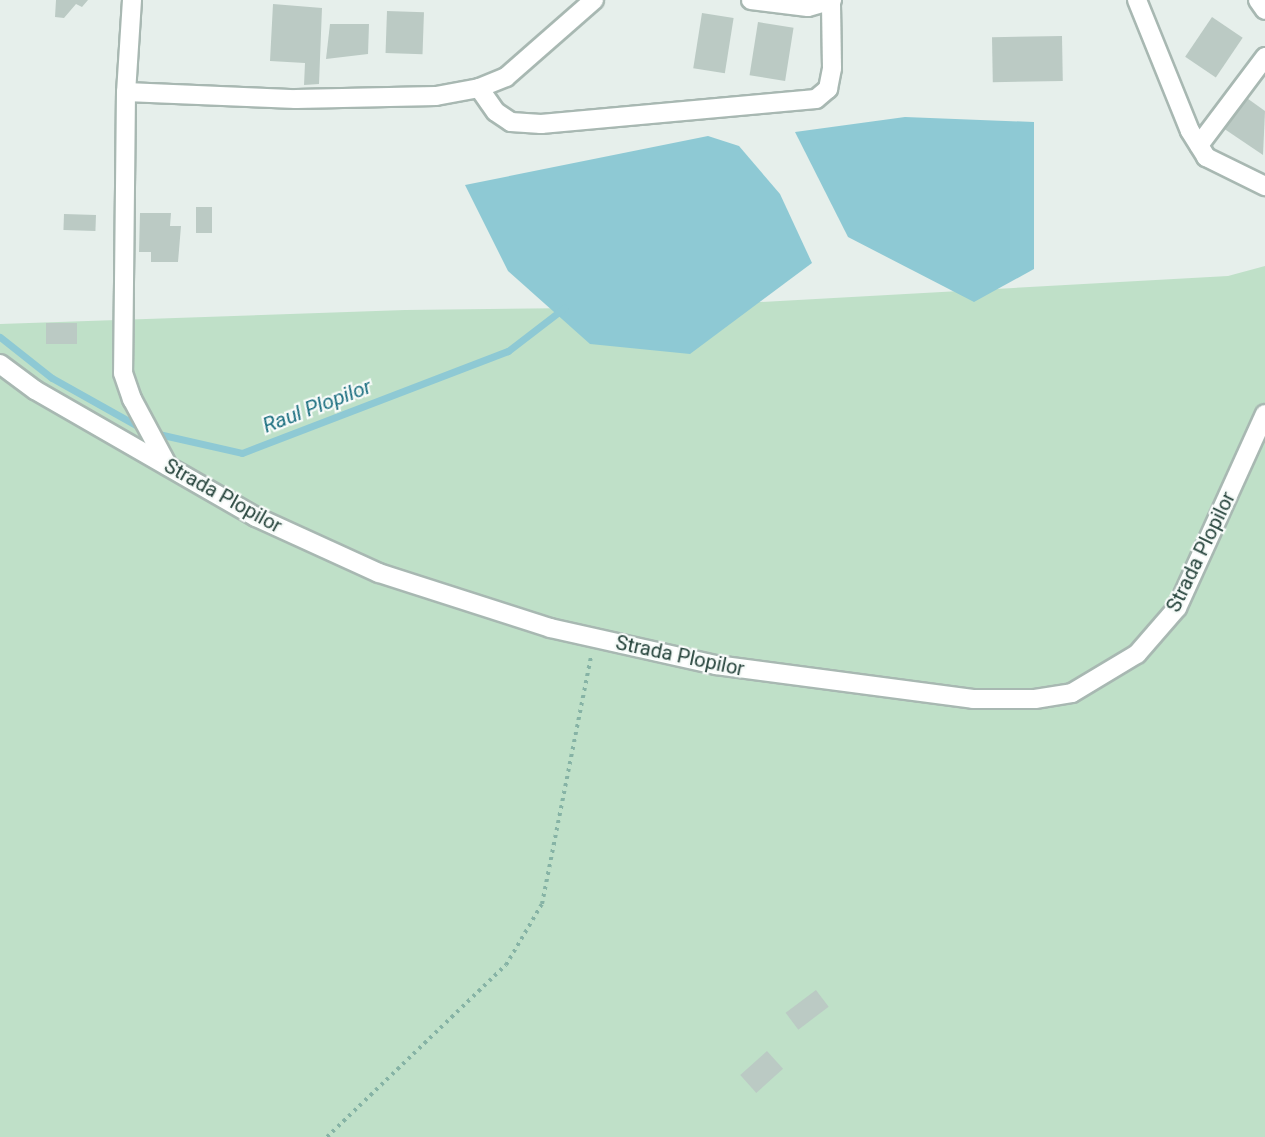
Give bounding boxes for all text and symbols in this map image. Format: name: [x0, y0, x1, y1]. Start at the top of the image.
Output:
water label: Raul Plopilor: [259, 374, 375, 438]
street label: Strada Plopilor: [160, 454, 286, 538]
street label: Strada Plopilor: [1162, 488, 1240, 616]
street label: Strada Plopilor: [614, 631, 746, 681]

